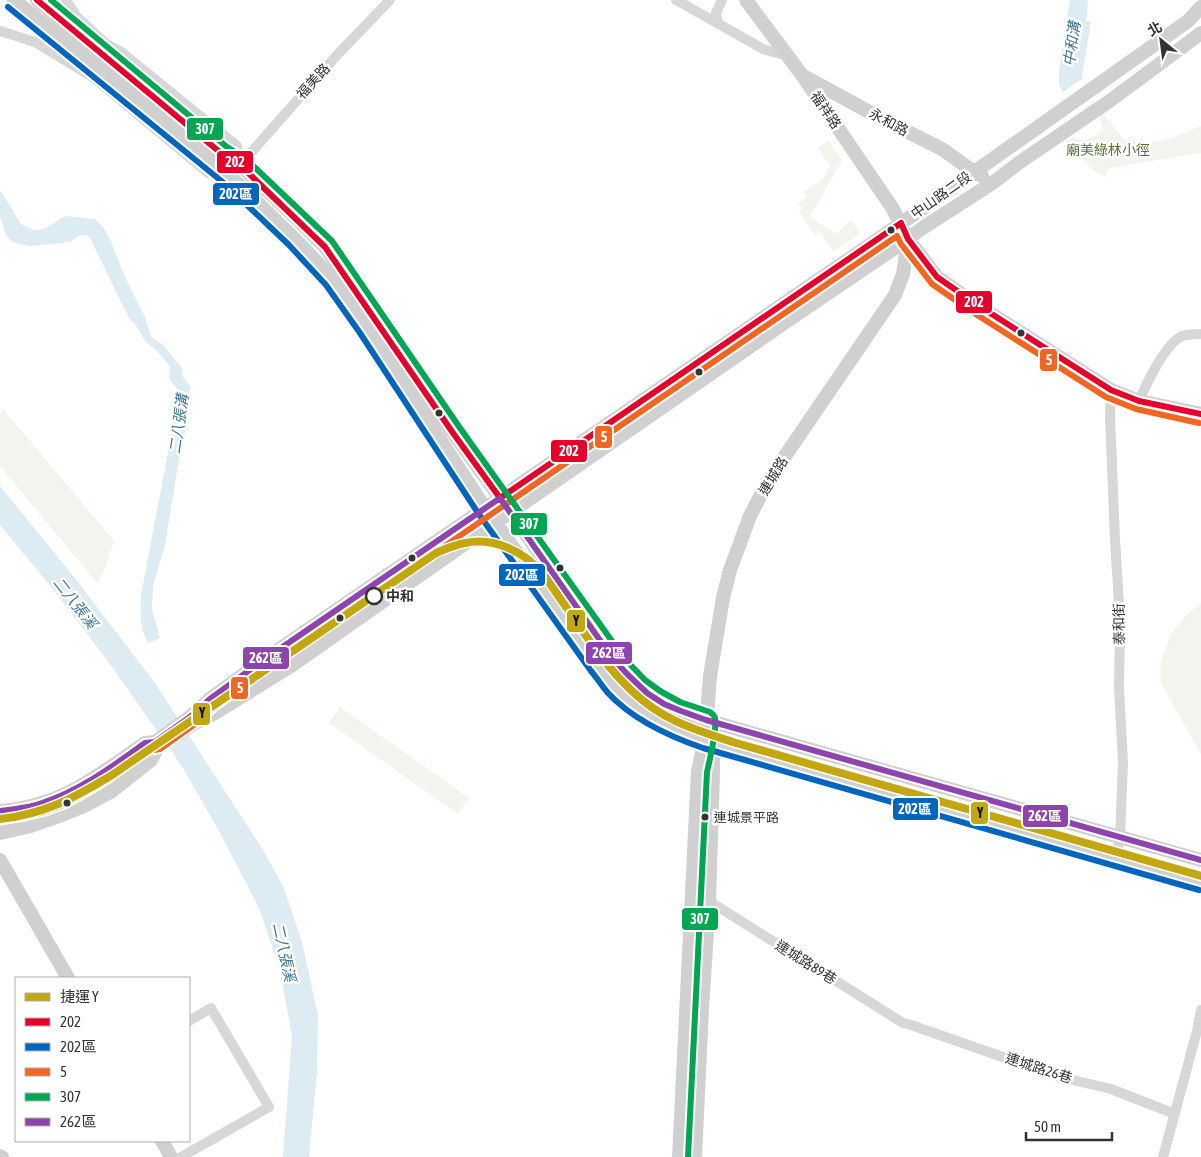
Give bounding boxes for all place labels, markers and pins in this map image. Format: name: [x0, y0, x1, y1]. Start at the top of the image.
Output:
unlabelled marker: [886, 225, 896, 235]
unlabelled marker: [1016, 328, 1026, 338]
unlabelled marker: [694, 367, 704, 377]
unlabelled marker: [434, 408, 444, 418]
unlabelled marker: [407, 553, 417, 563]
unlabelled marker: [555, 563, 565, 573]
marker: 中和: [365, 587, 383, 605]
place label: 中和: [386, 588, 414, 604]
unlabelled marker: [335, 613, 345, 623]
unlabelled marker: [62, 798, 72, 808]
place label: 連城景平路: [714, 810, 779, 825]
marker: 連城景平路: [700, 812, 710, 822]

